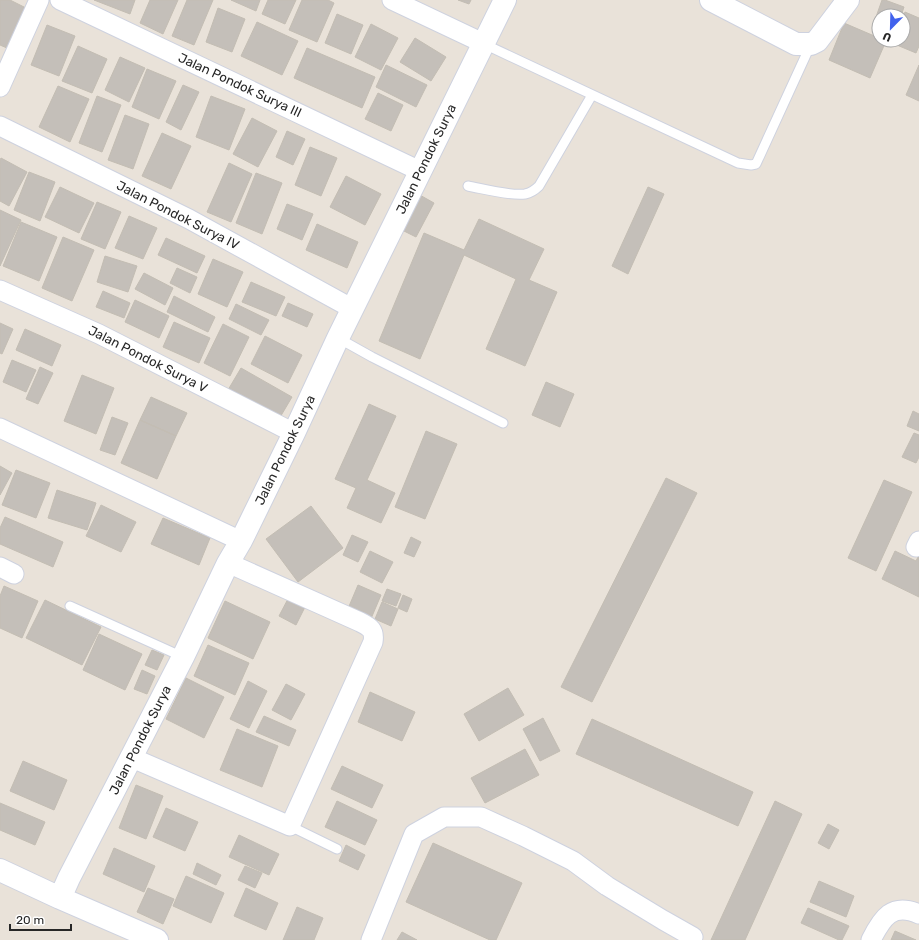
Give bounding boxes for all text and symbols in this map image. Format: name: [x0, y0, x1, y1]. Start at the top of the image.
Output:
north arrow: [871, 8, 911, 48]
text: U: [881, 29, 894, 44]
street label: Jalan Pondok Surya III: [176, 50, 304, 120]
street label: Jalan Pondok Surya: [393, 102, 459, 216]
street label: Jalan Pondok Surya IV: [114, 178, 242, 253]
street label: Jalan Pondok Surya V: [86, 322, 210, 396]
street label: Jalan Pondok Surya: [252, 393, 318, 507]
street label: Jalan Pondok Surya: [106, 683, 174, 797]
scale bar: [10, 906, 71, 932]
text: 20 m: [16, 913, 44, 927]

